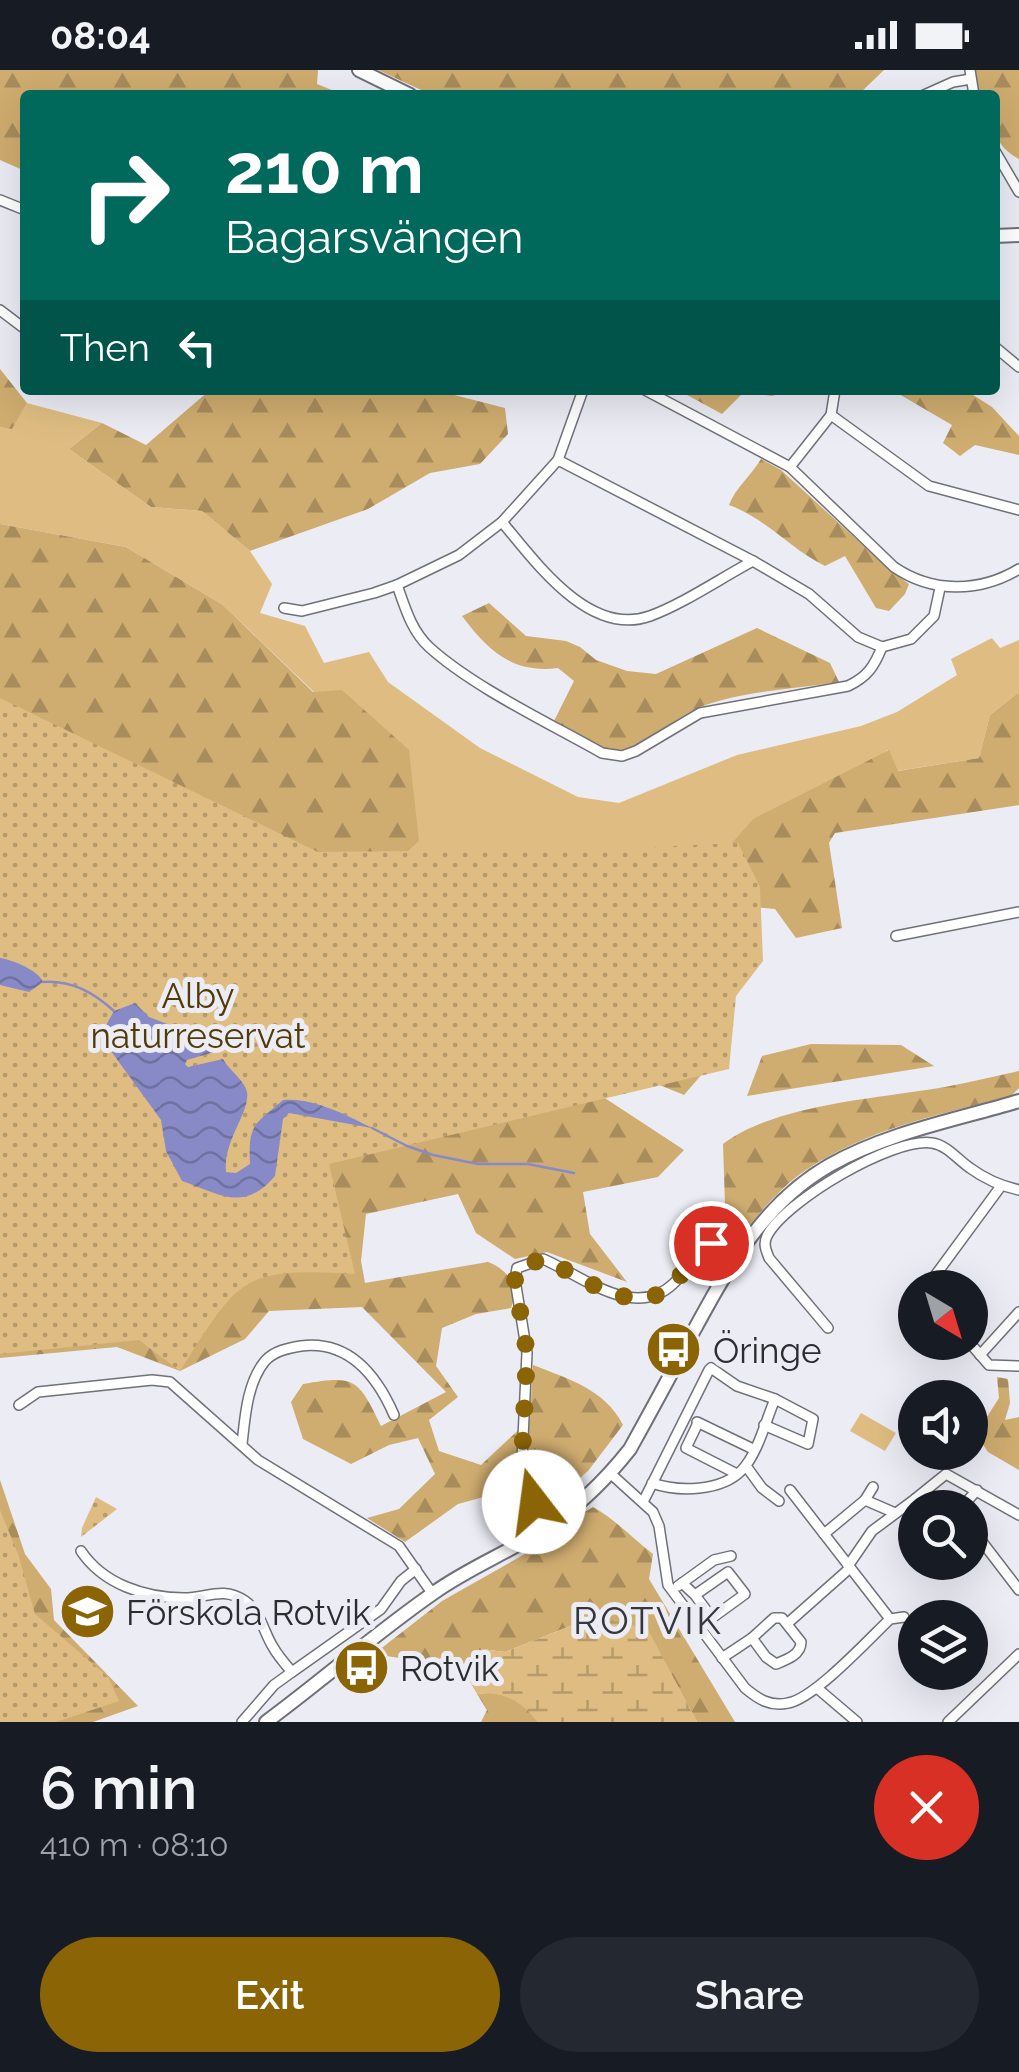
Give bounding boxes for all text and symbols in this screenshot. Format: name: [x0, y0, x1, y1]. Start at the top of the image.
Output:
text: 08:04: [50, 13, 151, 58]
text: 210 m: [225, 127, 424, 209]
icon: right: [60, 130, 190, 260]
text: Bagarsvängen: [225, 211, 524, 264]
icon: left: [170, 320, 225, 375]
text: Then: [60, 325, 150, 370]
park label: Alby naturreservat: [90, 975, 306, 1056]
pin: [669, 1201, 754, 1286]
icon: arrive: [684, 1216, 739, 1271]
north arrow: [898, 1270, 988, 1360]
map controls: [898, 1270, 988, 1690]
bus stop icon: Öringe: [644, 1320, 704, 1380]
place label: Öringe: [713, 1330, 822, 1371]
button: sound: [898, 1380, 988, 1470]
position arrow: [482, 1450, 586, 1554]
button: search: [898, 1490, 988, 1580]
school or university icon: Förskola Rotvik: [57, 1582, 117, 1642]
place label: Förskola Rotvik: [126, 1592, 371, 1633]
district label: ROTVIK: [573, 1598, 723, 1643]
button: layers: [898, 1600, 988, 1690]
bus stop icon: Rotvik: [331, 1638, 391, 1698]
place label: Rotvik: [400, 1648, 500, 1689]
text: 6 min: [40, 1753, 197, 1823]
button: close: [874, 1755, 979, 1860]
text: 410 m · 08:10: [40, 1826, 229, 1863]
button: Exit: [40, 1937, 500, 2052]
button: Share: [520, 1937, 979, 2052]

